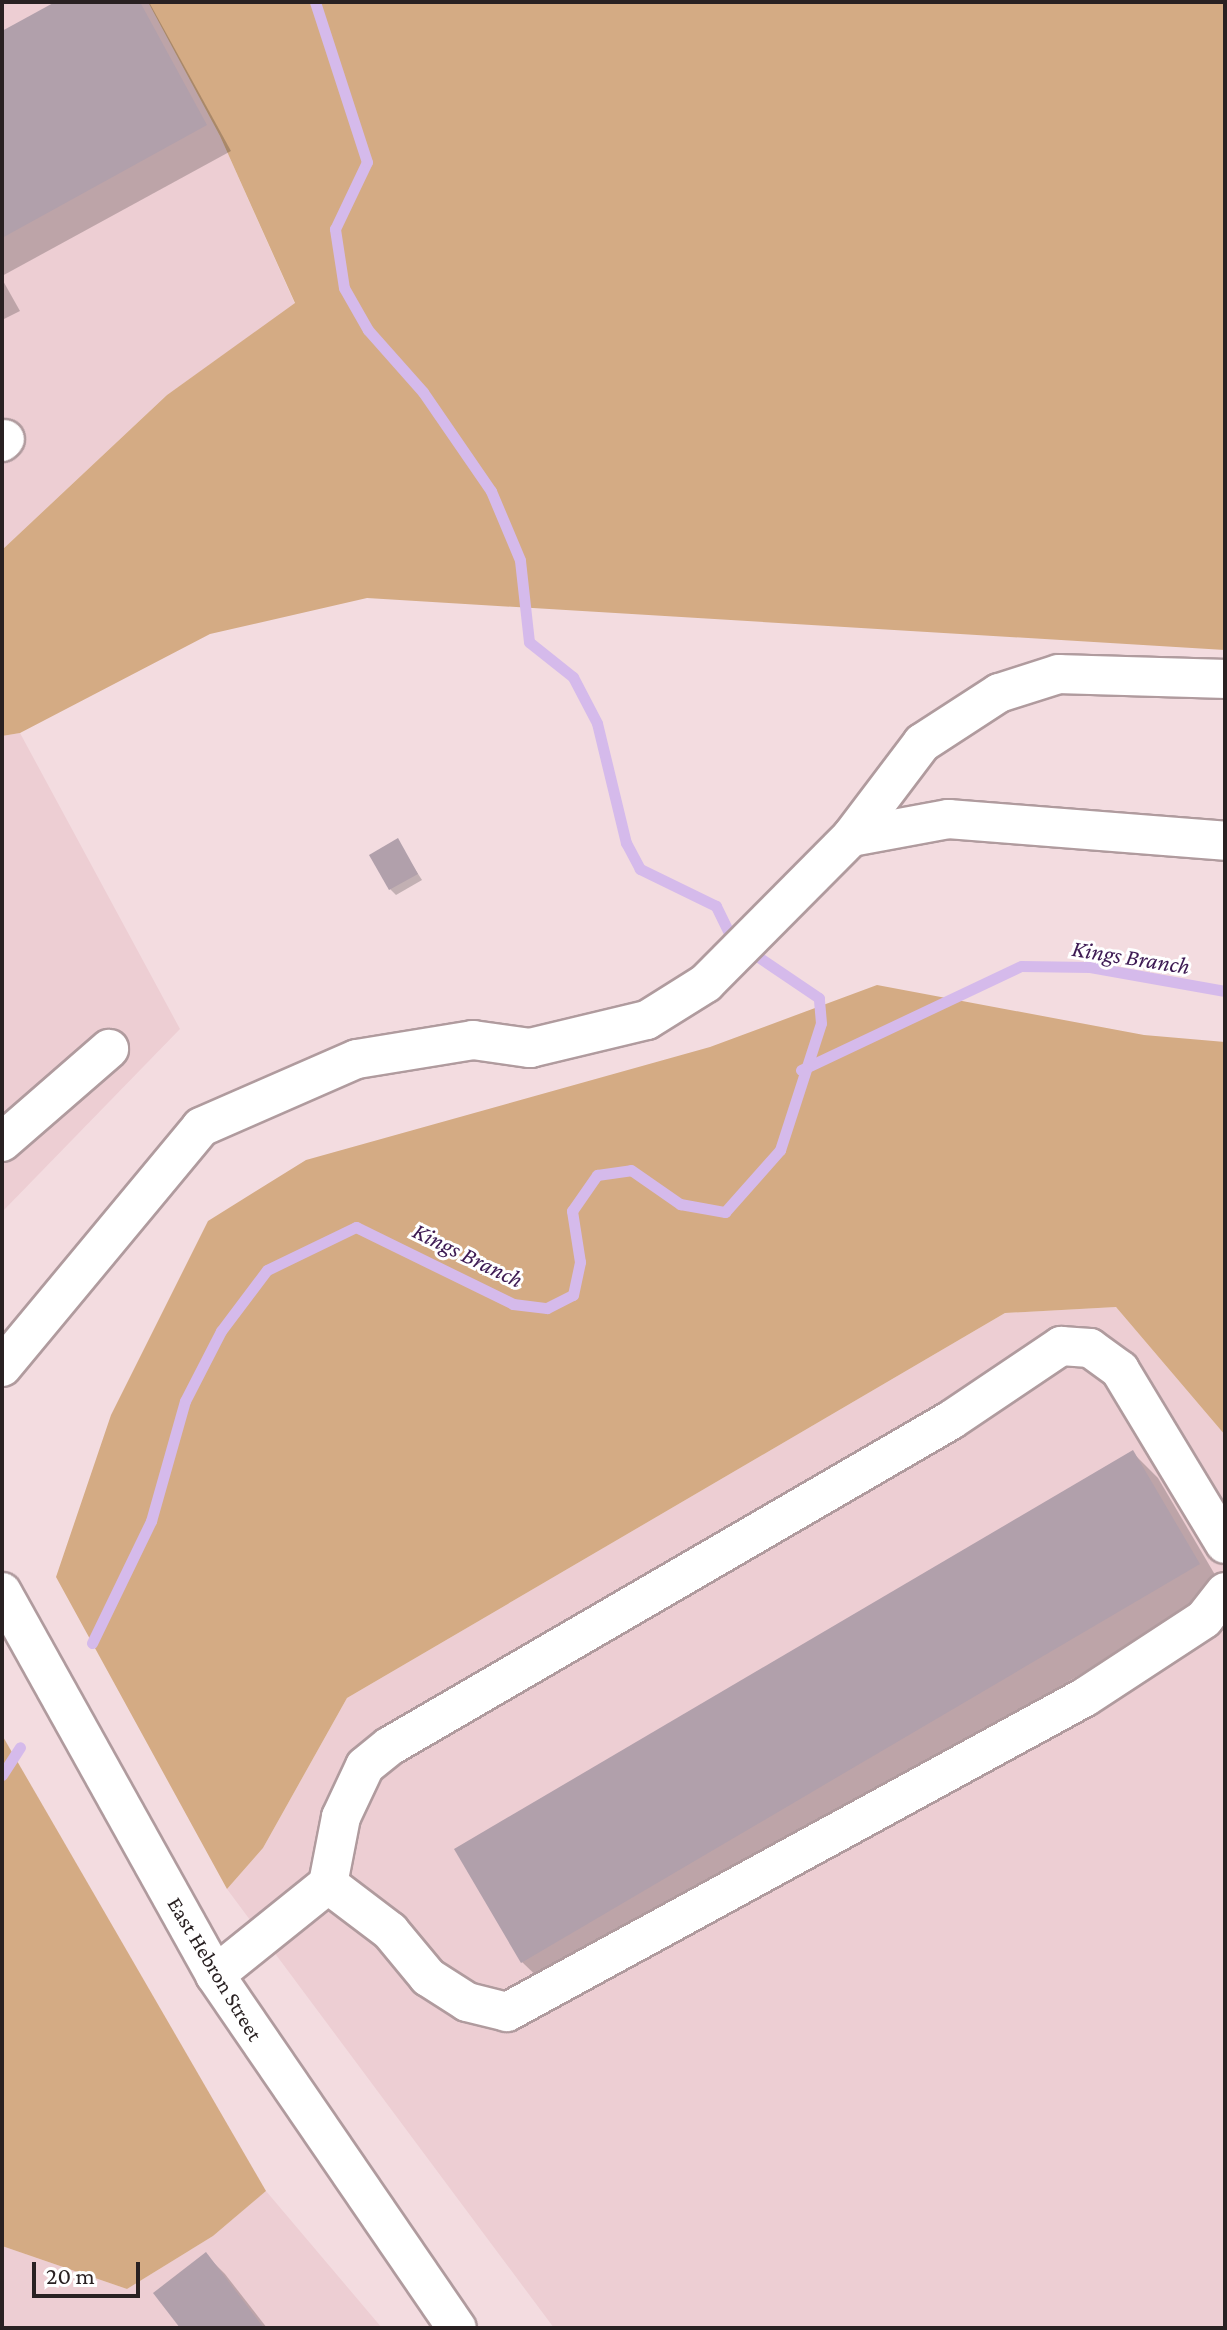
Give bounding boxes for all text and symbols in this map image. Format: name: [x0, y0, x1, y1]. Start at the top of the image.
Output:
water label: Kings Branch: [1070, 933, 1192, 981]
water label: Kings Branch: [408, 1216, 528, 1294]
street label: East Hebron Street: [162, 1892, 268, 2046]
scale bar: [36, 2246, 144, 2296]
text: 20 m: [46, 2262, 95, 2289]

